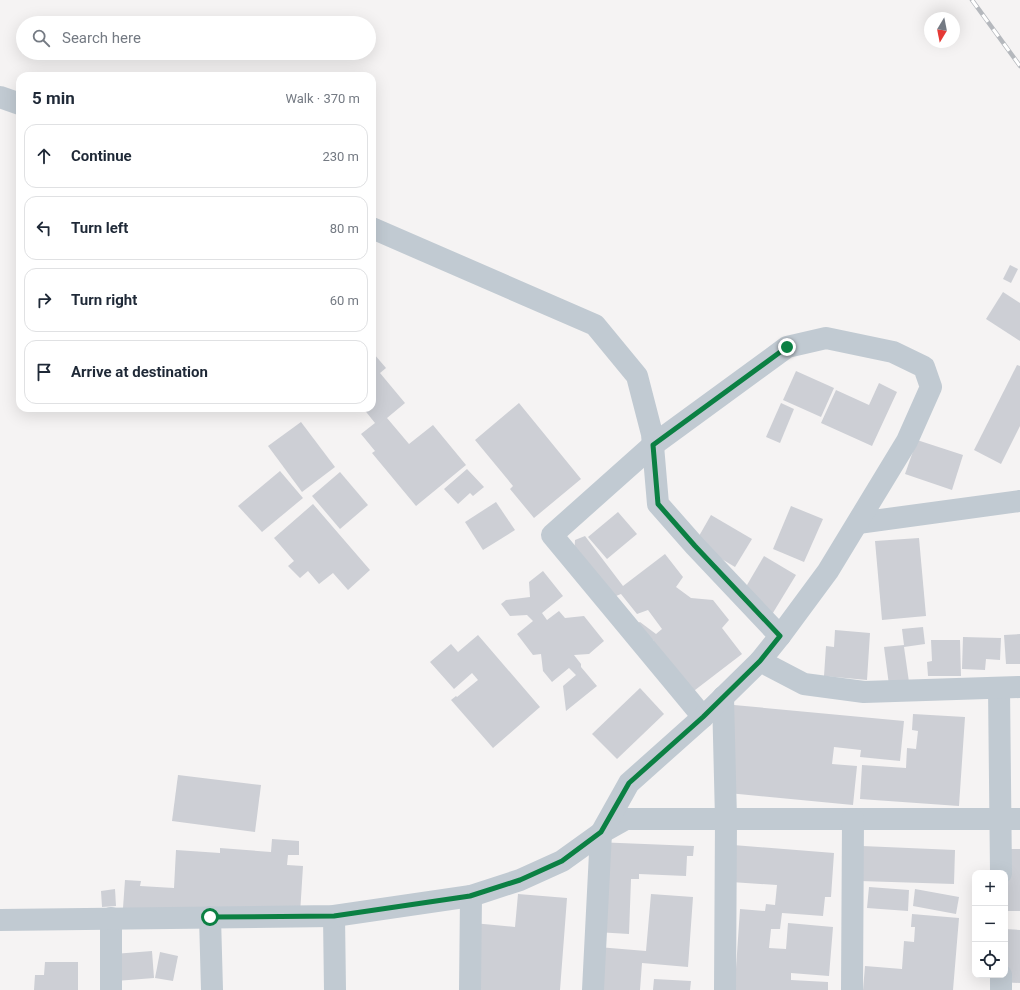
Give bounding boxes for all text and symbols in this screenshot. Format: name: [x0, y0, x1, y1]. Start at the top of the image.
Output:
north arrow: [924, 12, 960, 48]
search box: [16, 16, 376, 60]
icon: search: [30, 27, 52, 49]
text: Search here: [62, 29, 141, 47]
text: 5 min: [32, 88, 75, 108]
text: Walk · 370 m: [285, 91, 360, 106]
icon: ahead: [33, 145, 55, 167]
text: Continue: [71, 147, 132, 165]
text: 230 m: [322, 149, 359, 164]
icon: left: [33, 217, 55, 239]
text: Turn left: [71, 219, 128, 237]
text: 80 m: [330, 221, 359, 236]
icon: right: [33, 289, 55, 311]
text: Turn right: [71, 291, 137, 309]
text: 60 m: [330, 293, 359, 308]
route end: [778, 338, 796, 356]
icon: arrive: [33, 361, 55, 383]
text: Arrive at destination: [71, 363, 208, 381]
map controls: [972, 870, 1008, 978]
button: +: [972, 870, 1008, 906]
button: −: [972, 906, 1008, 942]
route start: [201, 908, 219, 926]
button: locate: [972, 942, 1008, 978]

